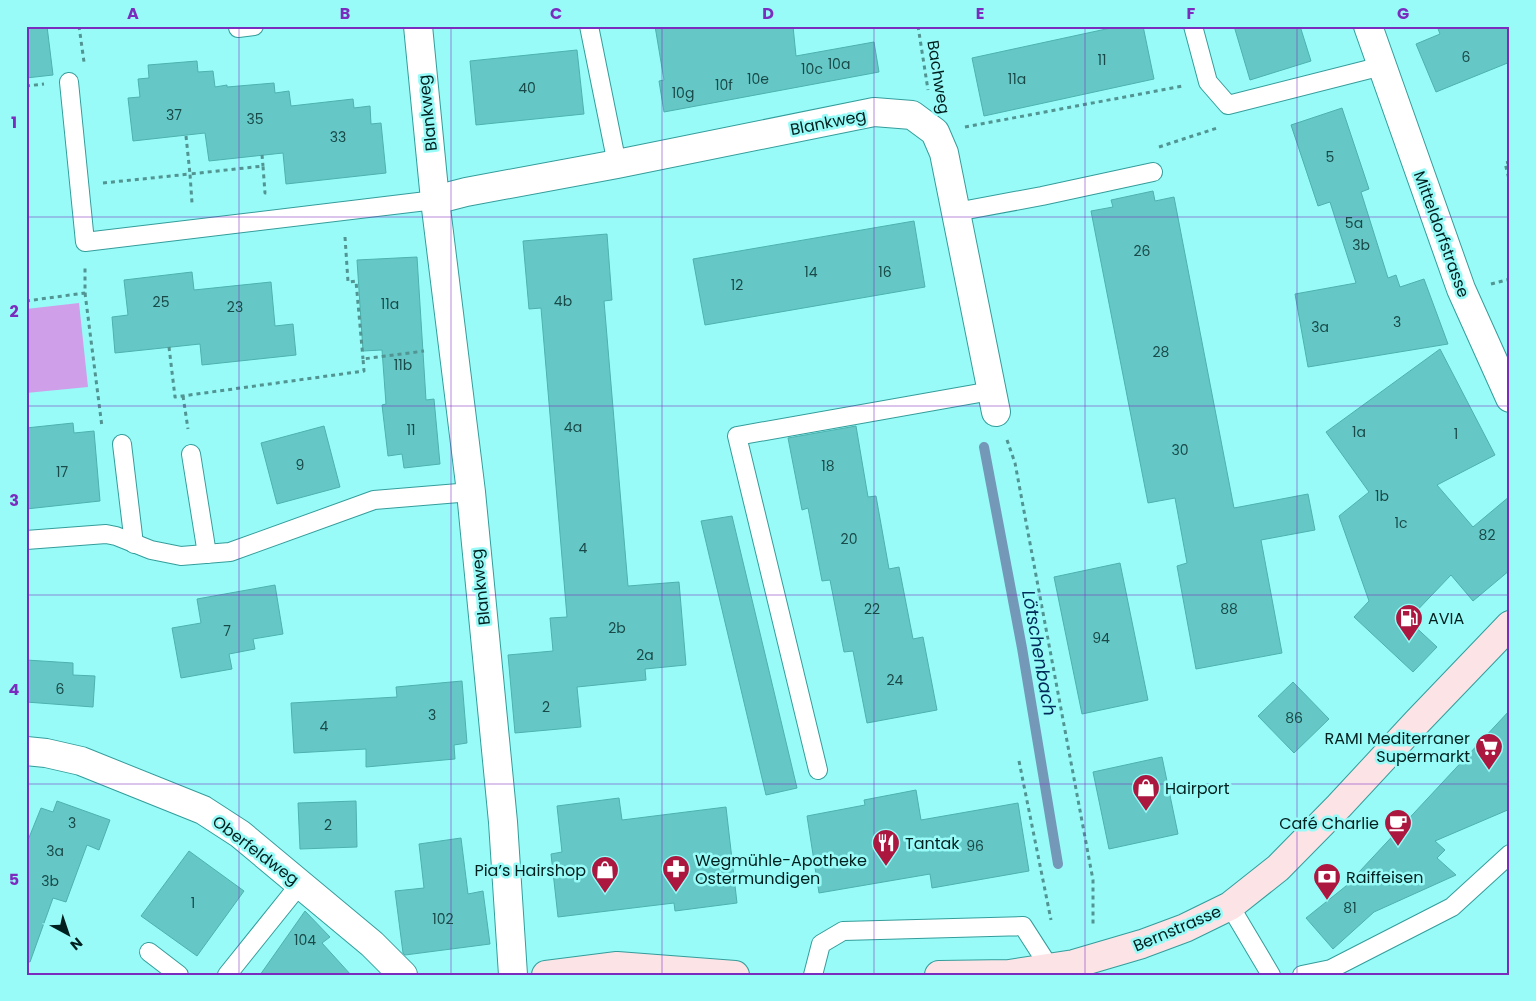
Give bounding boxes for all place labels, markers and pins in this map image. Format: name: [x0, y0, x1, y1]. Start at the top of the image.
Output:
fuel station icon: AVIA: [1394, 603, 1424, 642]
place label: AVIA: [1428, 607, 1465, 630]
place label: RAMI Mediterraner Supermarkt: [1324, 727, 1470, 768]
supermarket icon: RAMI Mediterraner Supermarkt: [1474, 732, 1504, 771]
shop icon: Hairport: [1131, 773, 1161, 812]
place label: Hairport: [1165, 777, 1230, 800]
cafe icon: Café Charlie: [1383, 808, 1413, 847]
place label: Café Charlie: [1279, 812, 1379, 835]
restaurant icon: Tantak: [871, 828, 901, 867]
place label: Tantak: [905, 832, 960, 855]
place label: Wegmühle-Apotheke Ostermundigen: [695, 849, 867, 890]
pharmacy icon: Wegmühle-Apotheke Ostermundigen: [661, 854, 691, 893]
shop icon: Pia’s Hairshop: [590, 855, 620, 894]
place label: Pia’s Hairshop: [474, 859, 586, 882]
bank icon: Raiffeisen: [1312, 862, 1342, 901]
place label: Raiffeisen: [1346, 866, 1423, 889]

